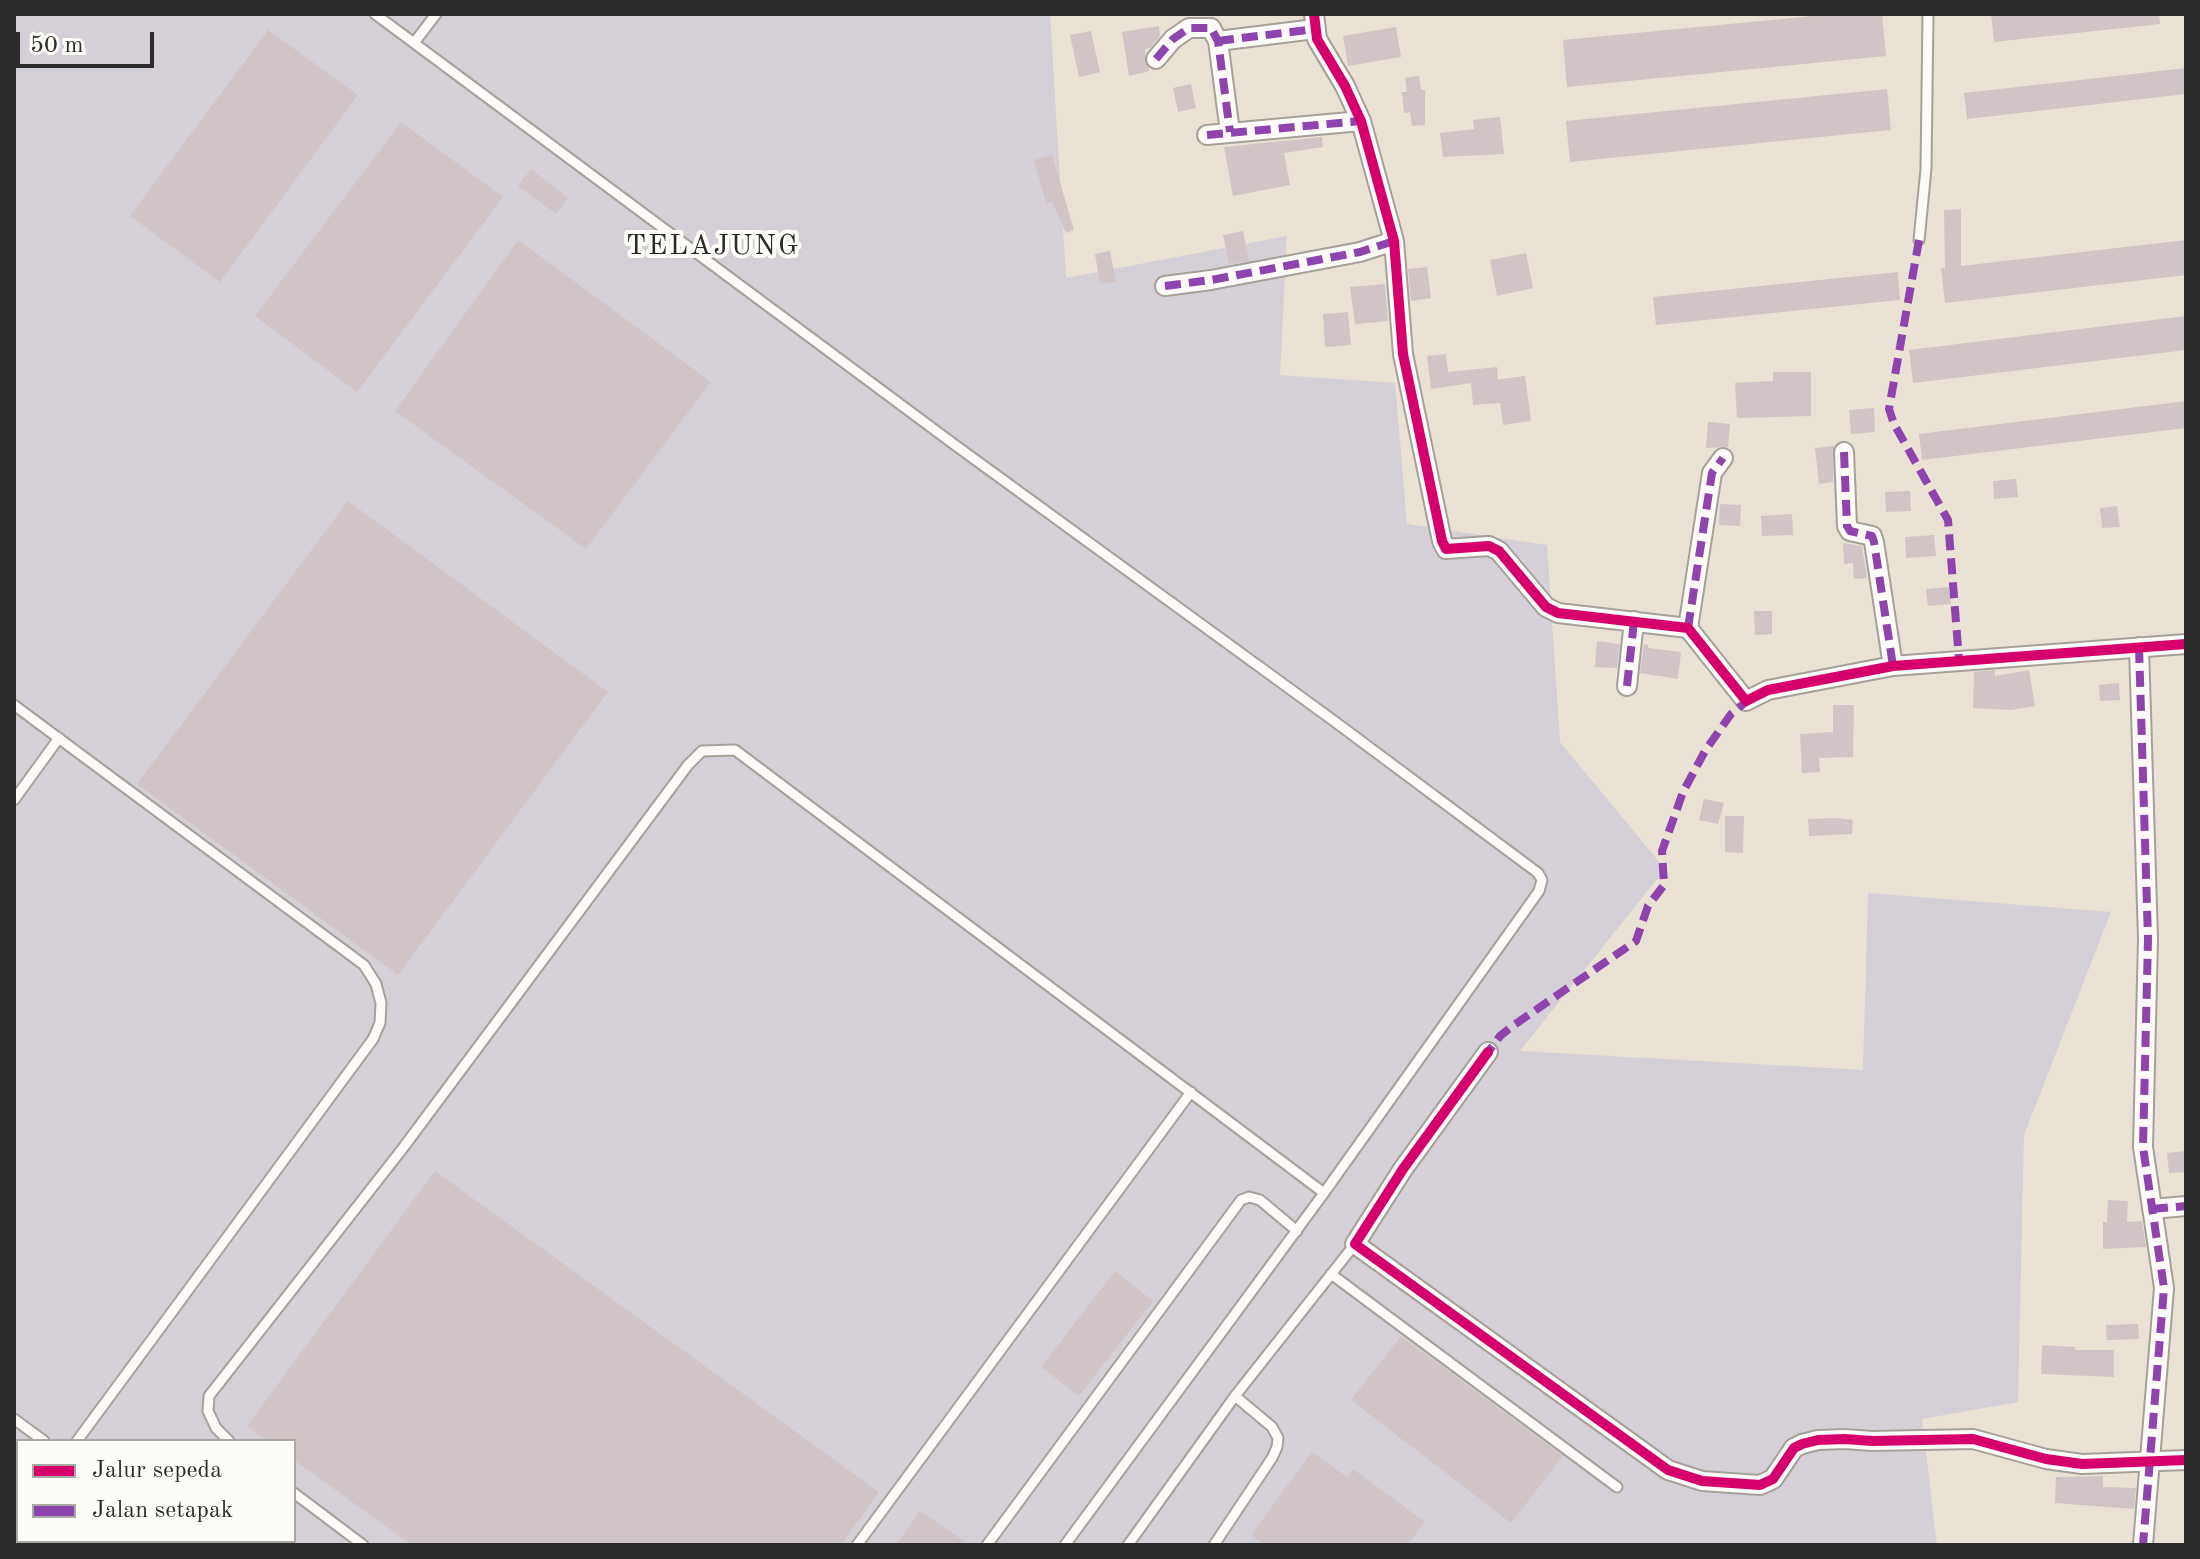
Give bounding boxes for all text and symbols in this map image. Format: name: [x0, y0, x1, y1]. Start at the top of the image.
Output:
scale bar: [20, 16, 158, 66]
text: 50 m: [30, 34, 84, 58]
district label: TELAJUNG: [626, 230, 800, 264]
legend: [16, 1439, 296, 1543]
text: Jalur sepeda: [92, 1459, 222, 1483]
text: Jalan setapak: [92, 1499, 233, 1523]

